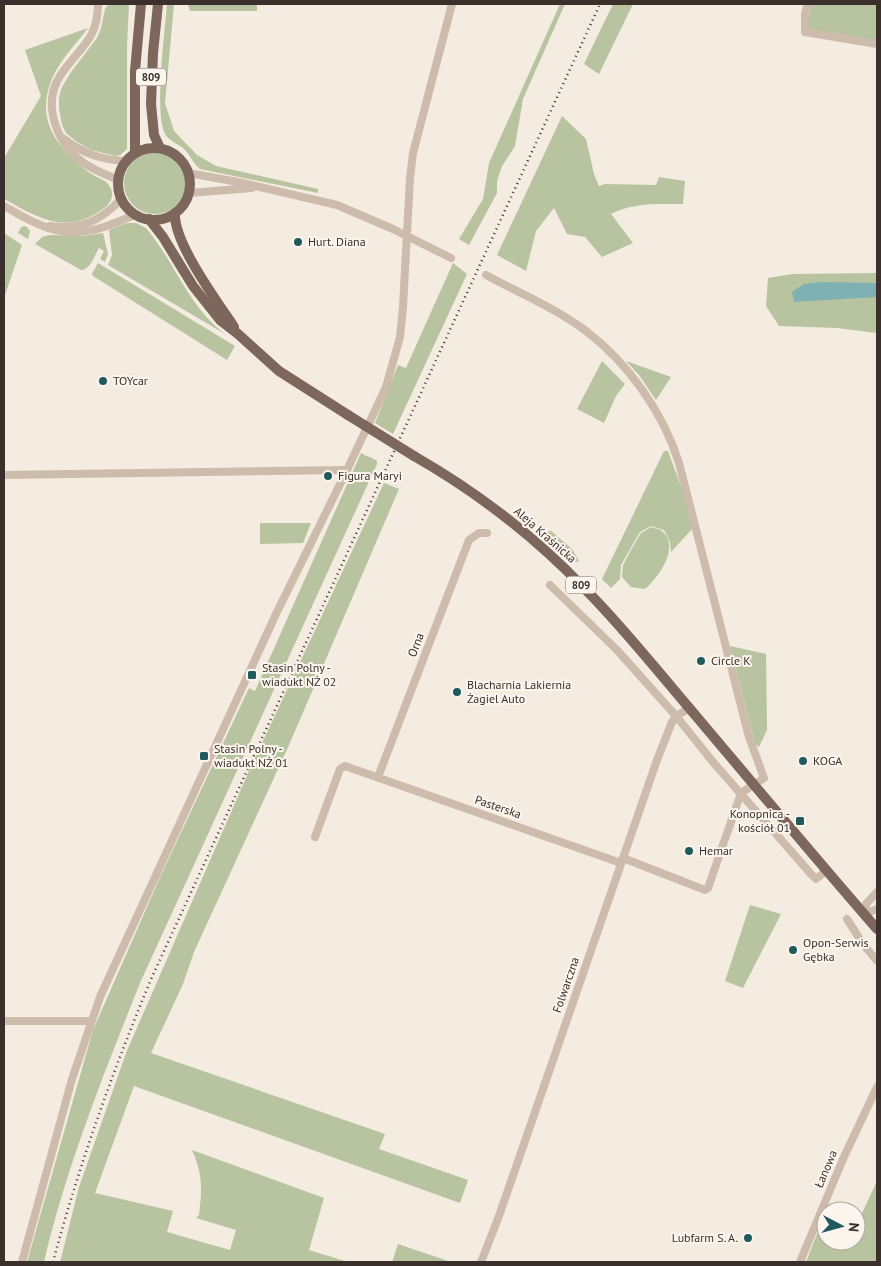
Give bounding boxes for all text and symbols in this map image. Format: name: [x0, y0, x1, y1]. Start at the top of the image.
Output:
road number: 809: [136, 68, 166, 86]
place label: Hurt. Diana: [308, 234, 366, 249]
marker: Hurt. Diana: [292, 236, 304, 248]
place label: TOYcar: [113, 373, 148, 388]
marker: TOYcar: [97, 375, 109, 387]
place label: Figura Maryi: [338, 468, 402, 483]
marker: Figura Maryi: [322, 470, 334, 482]
street label: Aleja Kraśnicka: [511, 503, 580, 566]
road number: 809: [566, 576, 596, 594]
street label: Orna: [404, 631, 427, 659]
place label: Circle K: [711, 653, 751, 668]
marker: Circle K: [695, 655, 707, 667]
place label: Stasin Polny - wiadukt NŻ 02: [262, 660, 336, 689]
marker: Stasin Polny - wiadukt NŻ 02: [246, 669, 258, 681]
place label: Blacharnia Lakiernia Żagiel Auto: [467, 677, 571, 706]
marker: Blacharnia Lakiernia Żagiel Auto: [451, 686, 463, 698]
place label: Stasin Polny - wiadukt NŻ 01: [214, 741, 288, 770]
marker: Stasin Polny - wiadukt NŻ 01: [198, 750, 210, 762]
place label: KOGA: [813, 753, 842, 768]
marker: KOGA: [797, 755, 809, 767]
street label: Pasterska: [473, 792, 523, 821]
place label: Konopnica - kościół 01: [730, 806, 790, 835]
marker: Konopnica - kościół 01: [794, 815, 806, 827]
place label: Hemar: [699, 843, 733, 858]
marker: Hemar: [683, 845, 695, 857]
place label: Opon-Serwis Gębka: [803, 935, 869, 964]
marker: Opon-Serwis Gębka: [787, 944, 799, 956]
street label: Folwarczna: [549, 955, 582, 1015]
street label: Łanowa: [811, 1148, 840, 1190]
north arrow: [816, 1201, 866, 1251]
text: N: [844, 1222, 863, 1233]
place label: Lubfarm S. A.: [672, 1230, 738, 1245]
marker: Lubfarm S. A.: [742, 1232, 754, 1244]

